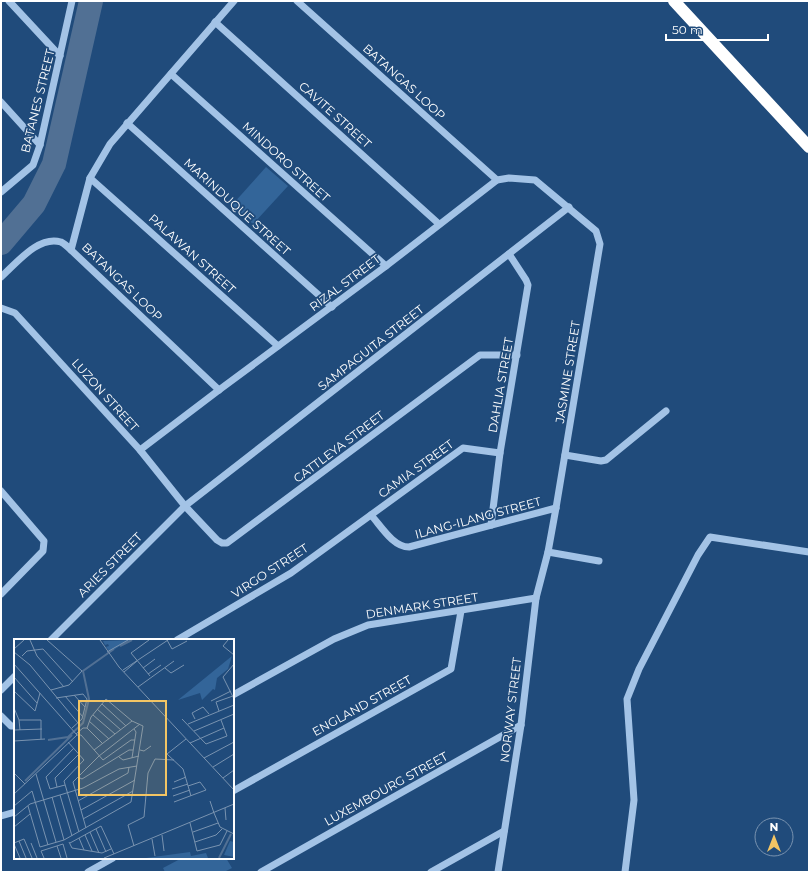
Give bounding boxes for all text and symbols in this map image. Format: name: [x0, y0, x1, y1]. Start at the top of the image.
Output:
scale bar: [666, 16, 768, 42]
text: 50 m: [672, 22, 703, 37]
street label: BATANGAS LOOP: [360, 41, 449, 123]
street label: BATANES STREET: [17, 47, 58, 154]
street label: CAVITE STREET: [296, 78, 375, 151]
street label: MINDORO STREET: [240, 118, 333, 205]
street label: MARINDUQUE STREET: [181, 155, 294, 258]
street label: PALAWAN STREET: [146, 211, 239, 297]
street label: BATANGAS LOOP: [79, 239, 166, 324]
street label: RIZAL STREET: [306, 251, 383, 314]
street label: SAMPAGUITA STREET: [315, 301, 427, 394]
street label: JASMINE STREET: [552, 319, 583, 425]
street label: DAHLIA STREET: [485, 336, 516, 434]
street label: LUZON STREET: [69, 355, 142, 434]
street label: CATTLEYA STREET: [290, 407, 387, 486]
street label: CAMIA STREET: [375, 436, 456, 501]
street label: ILANG-ILANG STREET: [413, 493, 543, 542]
street label: ARIES STREET: [74, 529, 145, 600]
street label: VIRGO STREET: [228, 540, 311, 601]
street label: DENMARK STREET: [365, 589, 479, 622]
inset map: [14, 639, 234, 859]
street label: NORWAY STREET: [497, 656, 524, 763]
street label: ENGLAND STREET: [309, 672, 414, 739]
street label: LUXEMBOURG STREET: [321, 748, 450, 829]
north arrow: [754, 817, 794, 857]
text: N: [770, 820, 778, 834]

